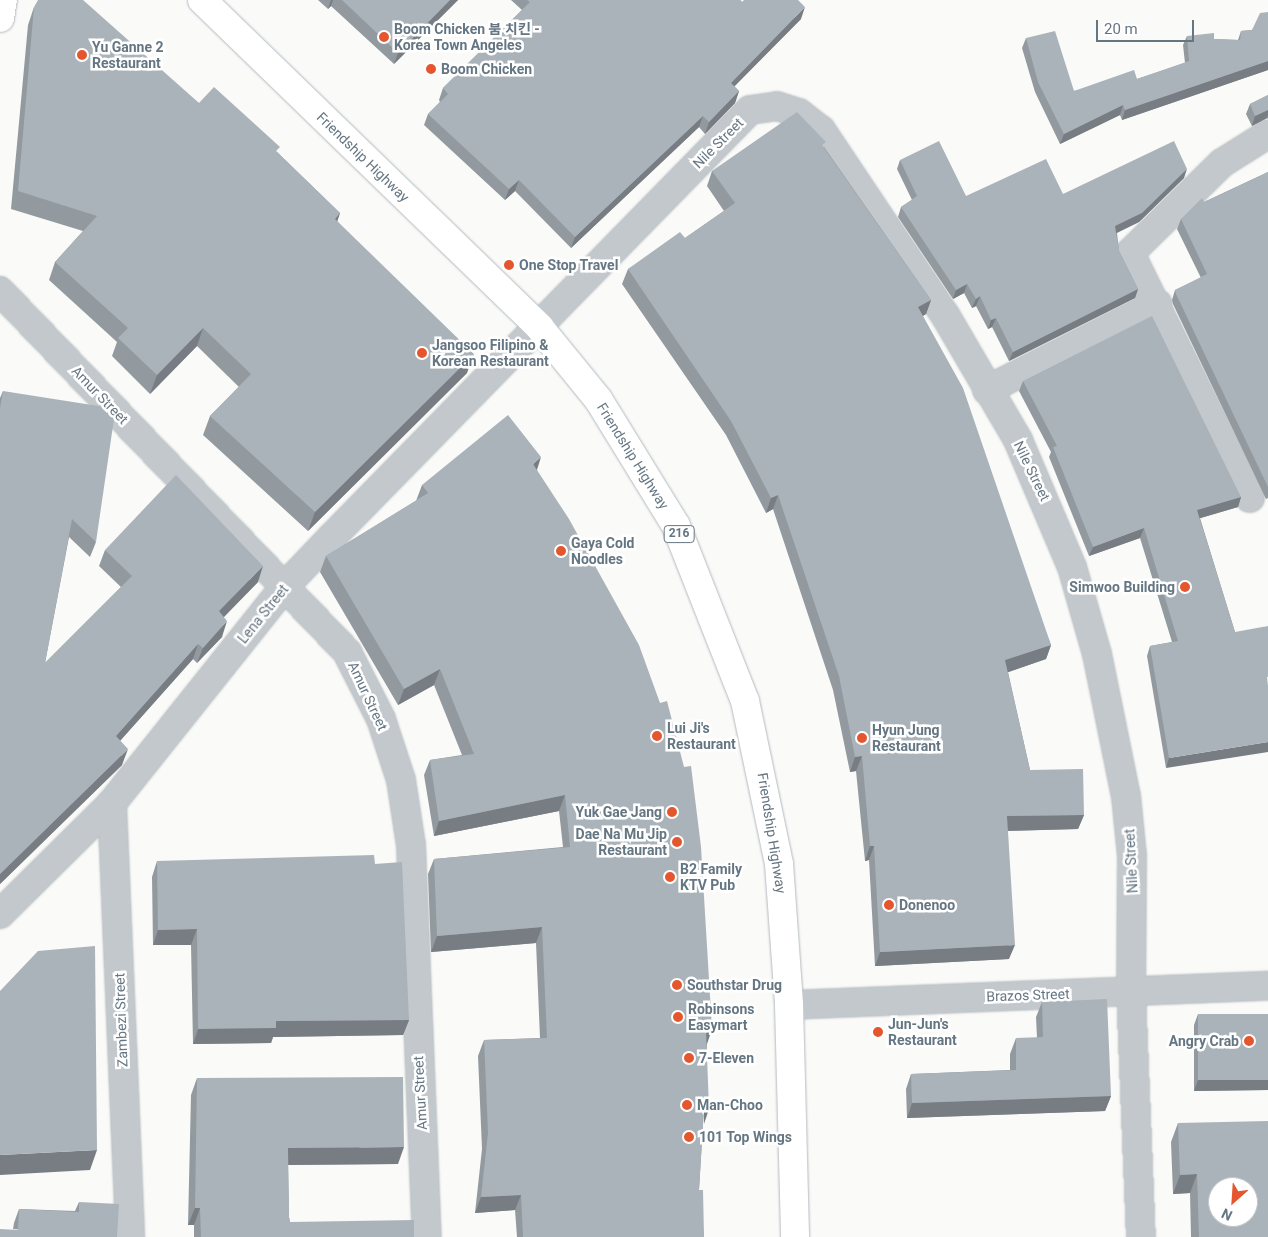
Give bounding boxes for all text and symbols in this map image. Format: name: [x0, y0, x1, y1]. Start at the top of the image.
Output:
scale bar: [1098, 10, 1196, 42]
text: 20 m: [1104, 20, 1138, 38]
place label: Boom Chicken 붐 치킨 - Korea Town Angeles: [394, 21, 540, 54]
marker: Boom Chicken 붐 치킨 - Korea Town Angeles: [378, 31, 390, 43]
place label: Yu Ganne 2 Restaurant: [92, 39, 164, 72]
marker: Yu Ganne 2 Restaurant: [76, 49, 88, 61]
place label: Boom Chicken: [441, 61, 532, 77]
marker: Boom Chicken: [425, 63, 437, 75]
street label: Friendship Highway: [313, 109, 413, 205]
street label: Nile Street: [689, 114, 747, 172]
place label: One Stop Travel: [519, 257, 619, 273]
marker: One Stop Travel: [503, 259, 515, 271]
place label: Jangsoo Filipino & Korean Restaurant: [432, 337, 549, 370]
marker: Jangsoo Filipino & Korean Restaurant: [416, 347, 428, 359]
street label: Amur Street: [68, 362, 132, 428]
street label: Friendship Highway: [594, 400, 672, 512]
street label: Nile Street: [1010, 438, 1054, 504]
road number: 216: [663, 524, 695, 544]
place label: Gaya Cold Noodles: [571, 535, 634, 568]
marker: Gaya Cold Noodles: [555, 545, 567, 557]
place label: Simwoo Building: [1069, 579, 1175, 595]
street label: Lena Street: [234, 581, 292, 647]
marker: Simwoo Building: [1179, 581, 1191, 593]
street label: Amur Street: [345, 659, 391, 733]
place label: Lui Ji's Restaurant: [667, 720, 736, 752]
place label: Hyun Jung Restaurant: [872, 722, 941, 754]
marker: Lui Ji's Restaurant: [651, 730, 663, 742]
marker: Hyun Jung Restaurant: [856, 732, 868, 744]
street label: Friendship Highway: [754, 771, 790, 895]
place label: Yuk Gae Jang: [576, 804, 662, 820]
marker: Yuk Gae Jang: [666, 806, 678, 818]
place label: Dae Na Mu Jip Restaurant: [576, 826, 667, 859]
street label: Nile Street: [1121, 828, 1141, 894]
marker: Dae Na Mu Jip Restaurant: [671, 836, 683, 848]
place label: B2 Family KTV Pub: [680, 861, 742, 894]
marker: B2 Family KTV Pub: [664, 871, 676, 883]
place label: Donenoo: [899, 897, 955, 913]
marker: Donenoo: [883, 899, 895, 911]
street label: Zambezi Street: [111, 973, 131, 1067]
place label: Southstar Drug: [687, 977, 782, 993]
marker: Southstar Drug: [671, 979, 683, 991]
street label: Brazos Street: [986, 985, 1070, 1005]
place label: Robinsons Easymart: [688, 1001, 754, 1034]
marker: Robinsons Easymart: [672, 1011, 684, 1023]
place label: Jun-Jun's Restaurant: [888, 1016, 957, 1048]
marker: Jun-Jun's Restaurant: [872, 1026, 884, 1038]
place label: Angry Crab: [1169, 1033, 1239, 1049]
marker: Angry Crab: [1243, 1035, 1255, 1047]
place label: 7-Eleven: [699, 1050, 754, 1066]
marker: 7-Eleven: [683, 1052, 695, 1064]
street label: Amur Street: [410, 1055, 430, 1131]
place label: Man-Choo: [697, 1097, 763, 1113]
marker: Man-Choo: [681, 1099, 693, 1111]
place label: 101 Top Wings: [699, 1129, 792, 1145]
marker: 101 Top Wings: [683, 1131, 695, 1143]
north arrow: [1208, 1177, 1258, 1227]
text: N: [1219, 1205, 1235, 1224]

